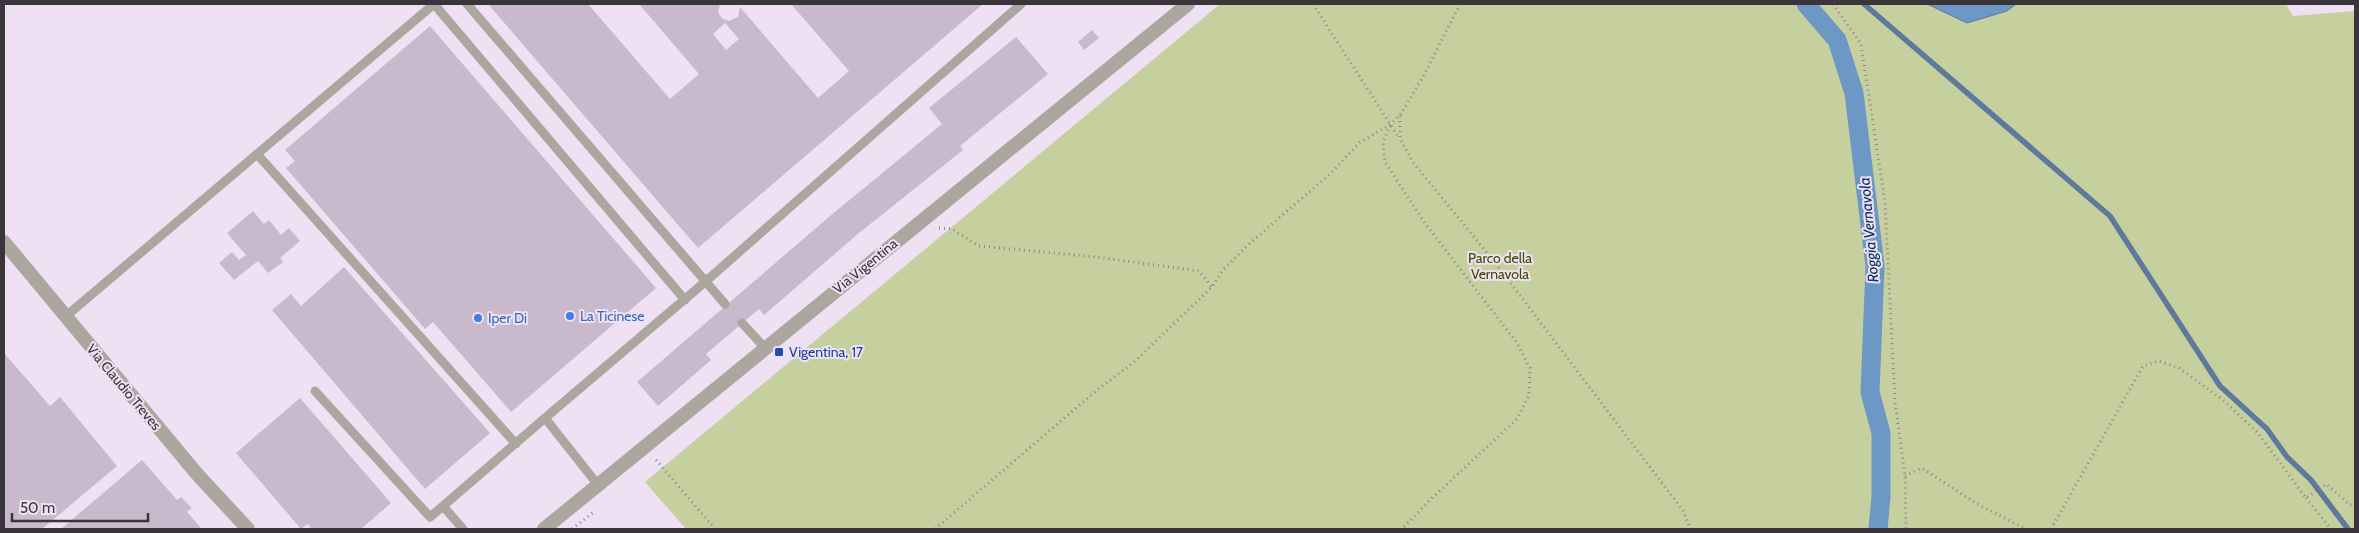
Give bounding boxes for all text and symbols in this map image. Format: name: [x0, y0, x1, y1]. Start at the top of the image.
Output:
water label: Roggia Vernavola: [1855, 177, 1883, 283]
street label: Via Vigentina: [829, 234, 901, 298]
park label: Parco della Vernavola: [1468, 249, 1532, 283]
place label: La Ticinese: [580, 307, 644, 325]
place label: Iper Di: [488, 309, 527, 327]
marker: La Ticinese: [564, 310, 576, 322]
marker: Iper Di: [472, 312, 484, 324]
street label: Via Claudio Treves: [83, 340, 165, 434]
place label: Vigentina, 17: [789, 343, 863, 361]
marker: Vigentina, 17: [773, 346, 785, 358]
scale bar: [12, 490, 149, 522]
text: 50 m: [20, 499, 55, 517]

